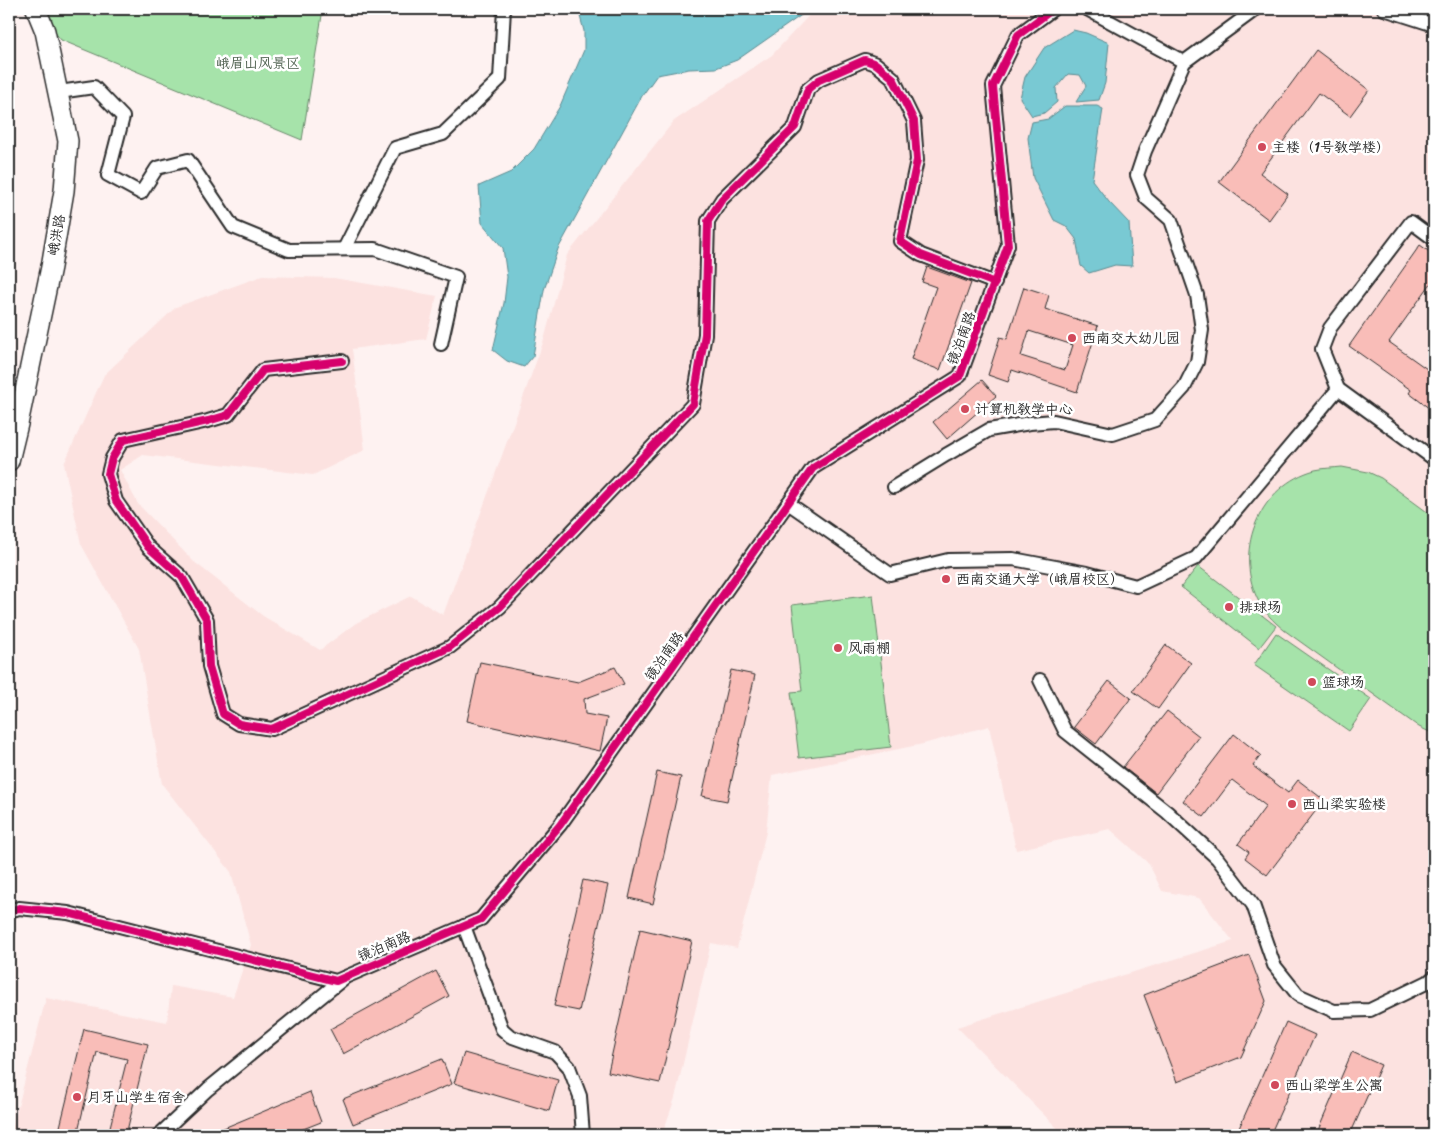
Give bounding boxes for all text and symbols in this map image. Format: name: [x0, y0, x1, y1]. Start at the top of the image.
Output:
park label: 峨眉山风景区: [216, 51, 300, 76]
place label: 主楼（1号教学楼）: [1272, 135, 1390, 160]
marker: 主楼（1号教学楼）: [1256, 141, 1268, 153]
street label: 峨洪路: [41, 212, 72, 258]
street label: 镜泊南路: [940, 308, 983, 369]
place label: 西南交大幼儿园: [1082, 326, 1180, 351]
marker: 西南交大幼儿园: [1066, 332, 1078, 344]
place label: 计算机教学中心: [975, 397, 1073, 422]
marker: 计算机教学中心: [959, 403, 971, 415]
place label: 西南交通大学（峨眉校区）: [956, 567, 1124, 592]
marker: 西南交通大学（峨眉校区）: [940, 573, 952, 585]
place label: 排球场: [1239, 595, 1281, 620]
marker: 排球场: [1223, 601, 1235, 613]
street label: 镜泊南路: [638, 626, 691, 686]
place label: 风雨棚: [848, 636, 890, 661]
marker: 风雨棚: [832, 642, 844, 654]
place label: 篮球场: [1322, 670, 1364, 695]
marker: 篮球场: [1306, 676, 1318, 688]
place label: 西山梁实验楼: [1302, 792, 1386, 817]
marker: 西山梁实验楼: [1286, 798, 1298, 810]
street label: 镜泊南路: [354, 924, 415, 969]
place label: 西山梁学生公寓: [1285, 1073, 1383, 1098]
marker: 西山梁学生公寓: [1269, 1079, 1281, 1091]
place label: 月牙山学生宿舍: [87, 1085, 185, 1110]
marker: 月牙山学生宿舍: [71, 1091, 83, 1103]

